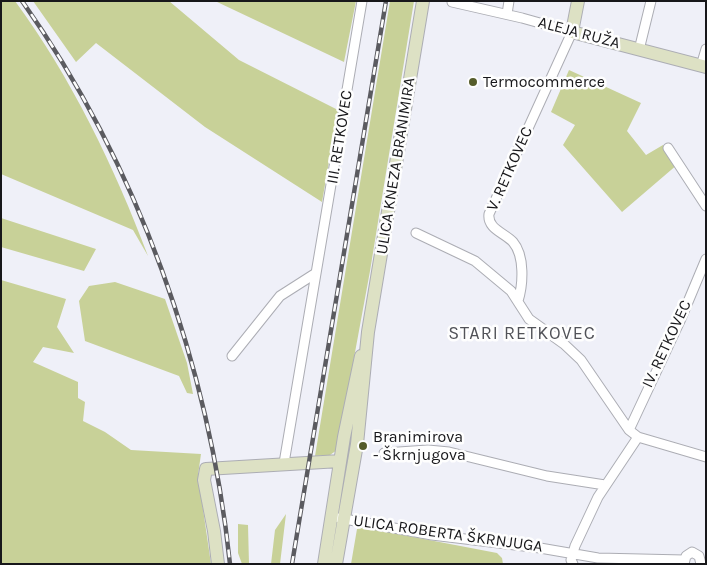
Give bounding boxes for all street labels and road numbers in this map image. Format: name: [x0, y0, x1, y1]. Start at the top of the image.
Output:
street label: ALEJA RUŽA: [536, 13, 622, 53]
street label: ULICA KNEZA BRANIMIRA: [373, 76, 419, 256]
street label: III. RETKOVEC: [323, 89, 357, 185]
street label: V. RETKOVEC: [483, 124, 537, 214]
street label: IV. RETKOVEC: [638, 297, 696, 391]
street label: ULICA ROBERTA ŠKRNJUGA: [352, 511, 544, 557]

